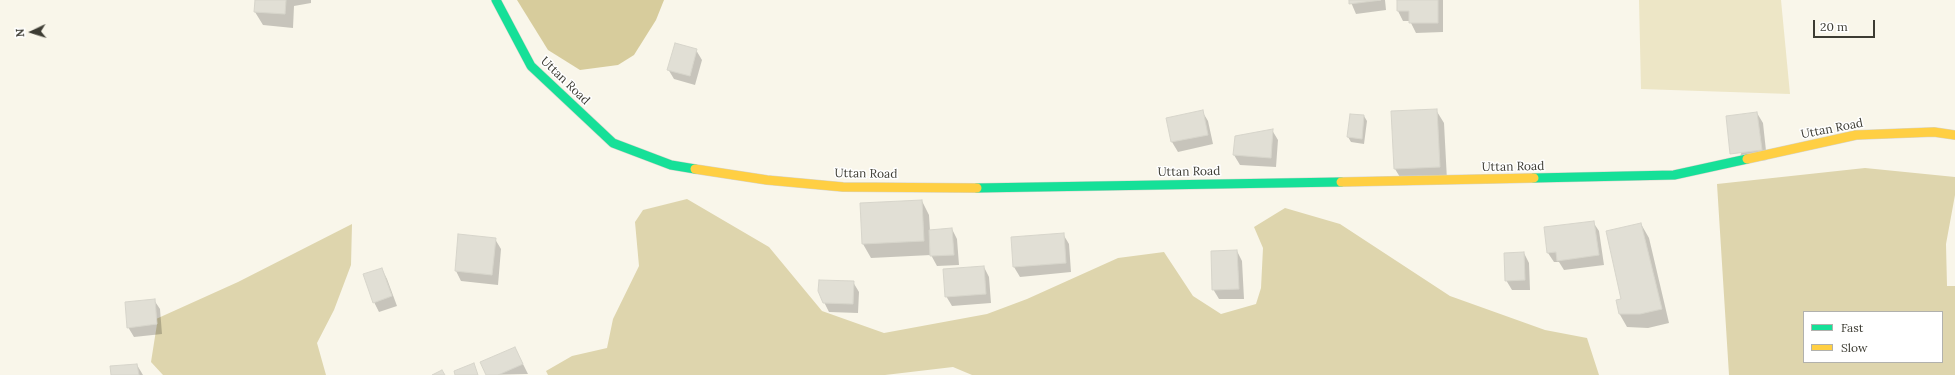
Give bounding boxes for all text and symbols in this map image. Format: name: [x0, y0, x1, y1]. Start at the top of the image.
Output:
north arrow: [12, 12, 52, 52]
scale bar: [1815, 12, 1877, 38]
text: 20 m: [1820, 19, 1848, 34]
text: N: [13, 28, 27, 38]
street label: Uttan Road: [537, 54, 593, 108]
street label: Uttan Road: [1800, 116, 1864, 142]
street label: Uttan Road: [1481, 159, 1545, 175]
street label: Uttan Road: [1157, 164, 1221, 180]
street label: Uttan Road: [834, 166, 898, 182]
legend: [1803, 311, 1943, 363]
text: Fast: [1841, 320, 1864, 335]
text: Slow: [1841, 340, 1868, 355]

